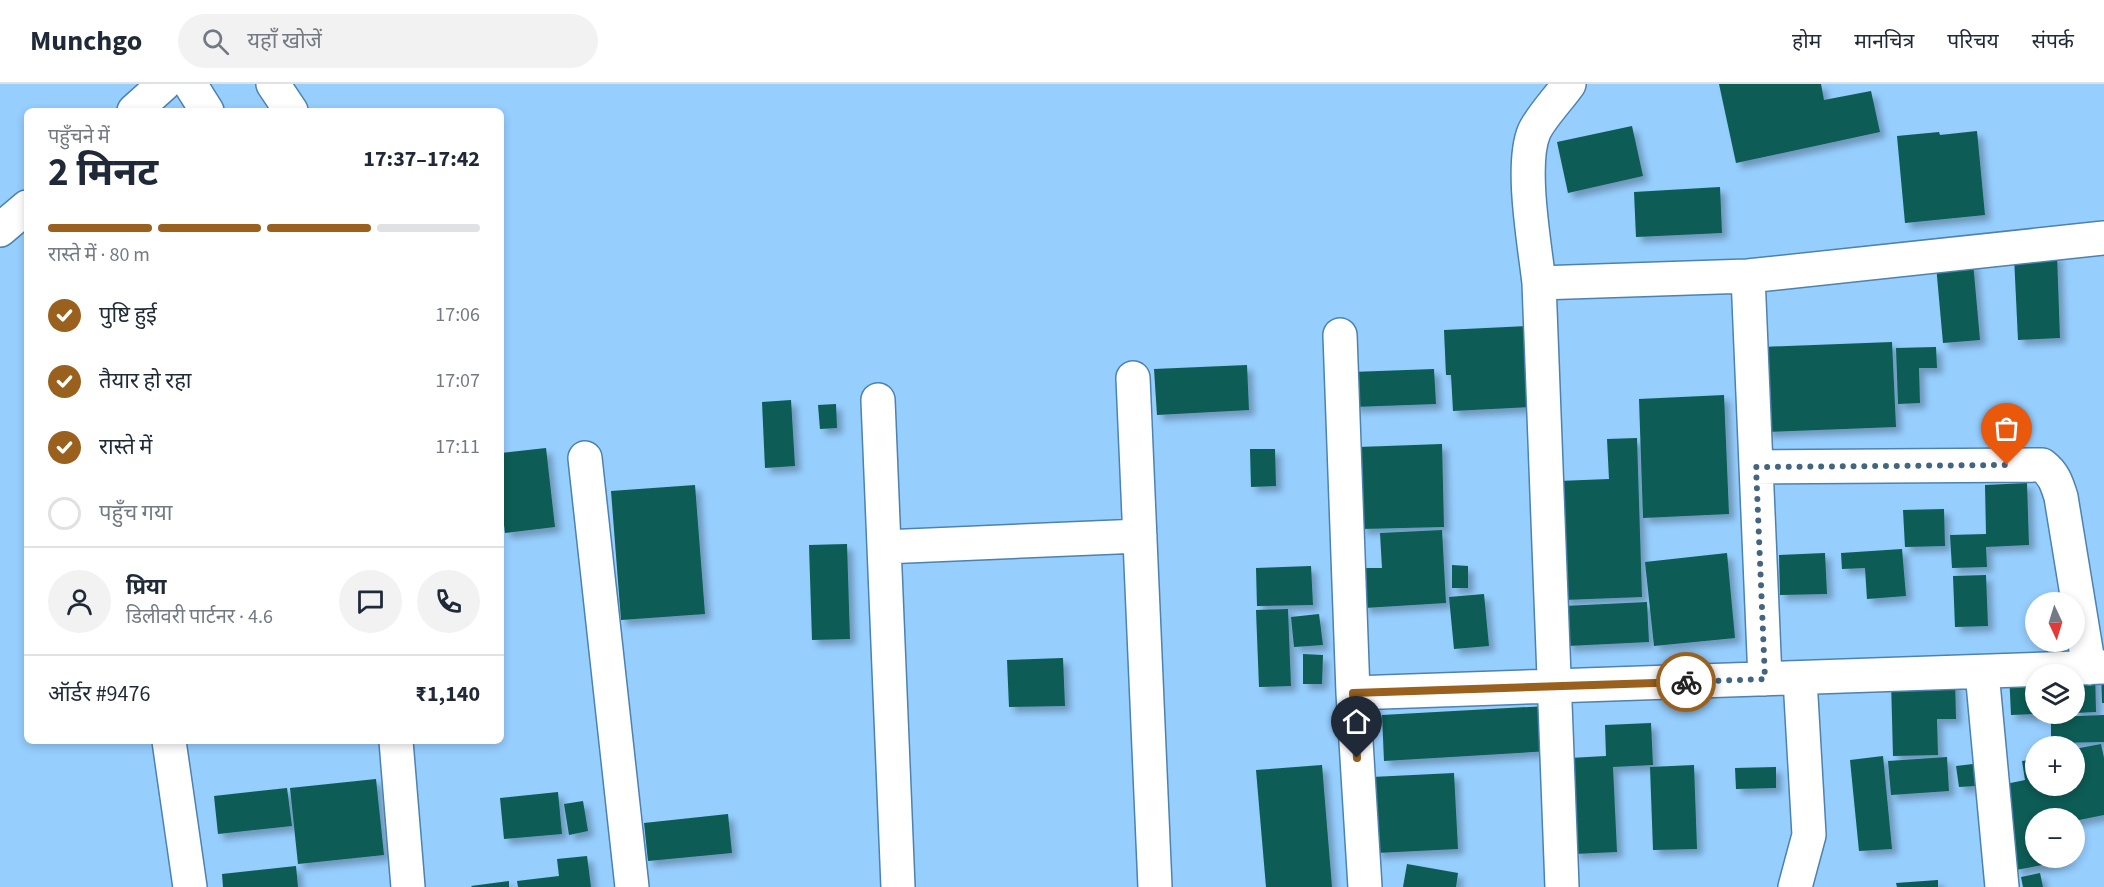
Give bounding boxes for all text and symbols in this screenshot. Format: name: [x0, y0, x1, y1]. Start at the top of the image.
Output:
search box: [178, 14, 598, 68]
text: Munchgo: [30, 21, 142, 61]
icon: search: [199, 25, 232, 58]
text: यहाँ खोजें: [247, 25, 322, 57]
text: होम: [1792, 26, 1821, 56]
text: मानचित्र: [1854, 26, 1914, 56]
text: परिचय: [1947, 26, 1999, 56]
text: संपर्क: [2032, 26, 2074, 56]
text: पहुँचने में: [48, 123, 110, 151]
text: 17:37–17:42: [363, 143, 480, 175]
text: 2 मिनट: [48, 145, 158, 201]
text: रास्ते में · 80 m: [48, 241, 150, 269]
icon: check: [48, 299, 81, 332]
text: पुष्टि हुई: [99, 299, 157, 331]
text: 17:06: [435, 301, 480, 329]
icon: check: [48, 365, 81, 398]
text: तैयार हो रहा: [99, 365, 192, 397]
text: 17:07: [435, 367, 480, 395]
pin: [1981, 403, 2032, 465]
icon: bag: [1990, 412, 2023, 445]
icon: check: [48, 431, 81, 464]
text: रास्ते में: [99, 431, 152, 463]
text: 17:11: [435, 433, 480, 461]
text: पहुँच गया: [99, 497, 172, 529]
button: person: [48, 570, 111, 633]
button: chat: [339, 570, 402, 633]
button: phone: [417, 570, 480, 633]
text: प्रिया: [126, 571, 166, 603]
north arrow: [2025, 592, 2085, 652]
map controls: [2025, 592, 2085, 868]
text: डिलीवरी पार्टनर · 4.6: [126, 603, 273, 631]
courier: [1656, 652, 1716, 712]
button: layers: [2025, 664, 2085, 724]
icon: bike: [1670, 666, 1703, 699]
text: ऑर्डर #9476: [48, 678, 150, 710]
text: ₹1,140: [415, 678, 480, 710]
pin: [1331, 696, 1382, 758]
icon: home: [1340, 705, 1373, 738]
button: +: [2025, 736, 2085, 796]
button: −: [2025, 808, 2085, 868]

